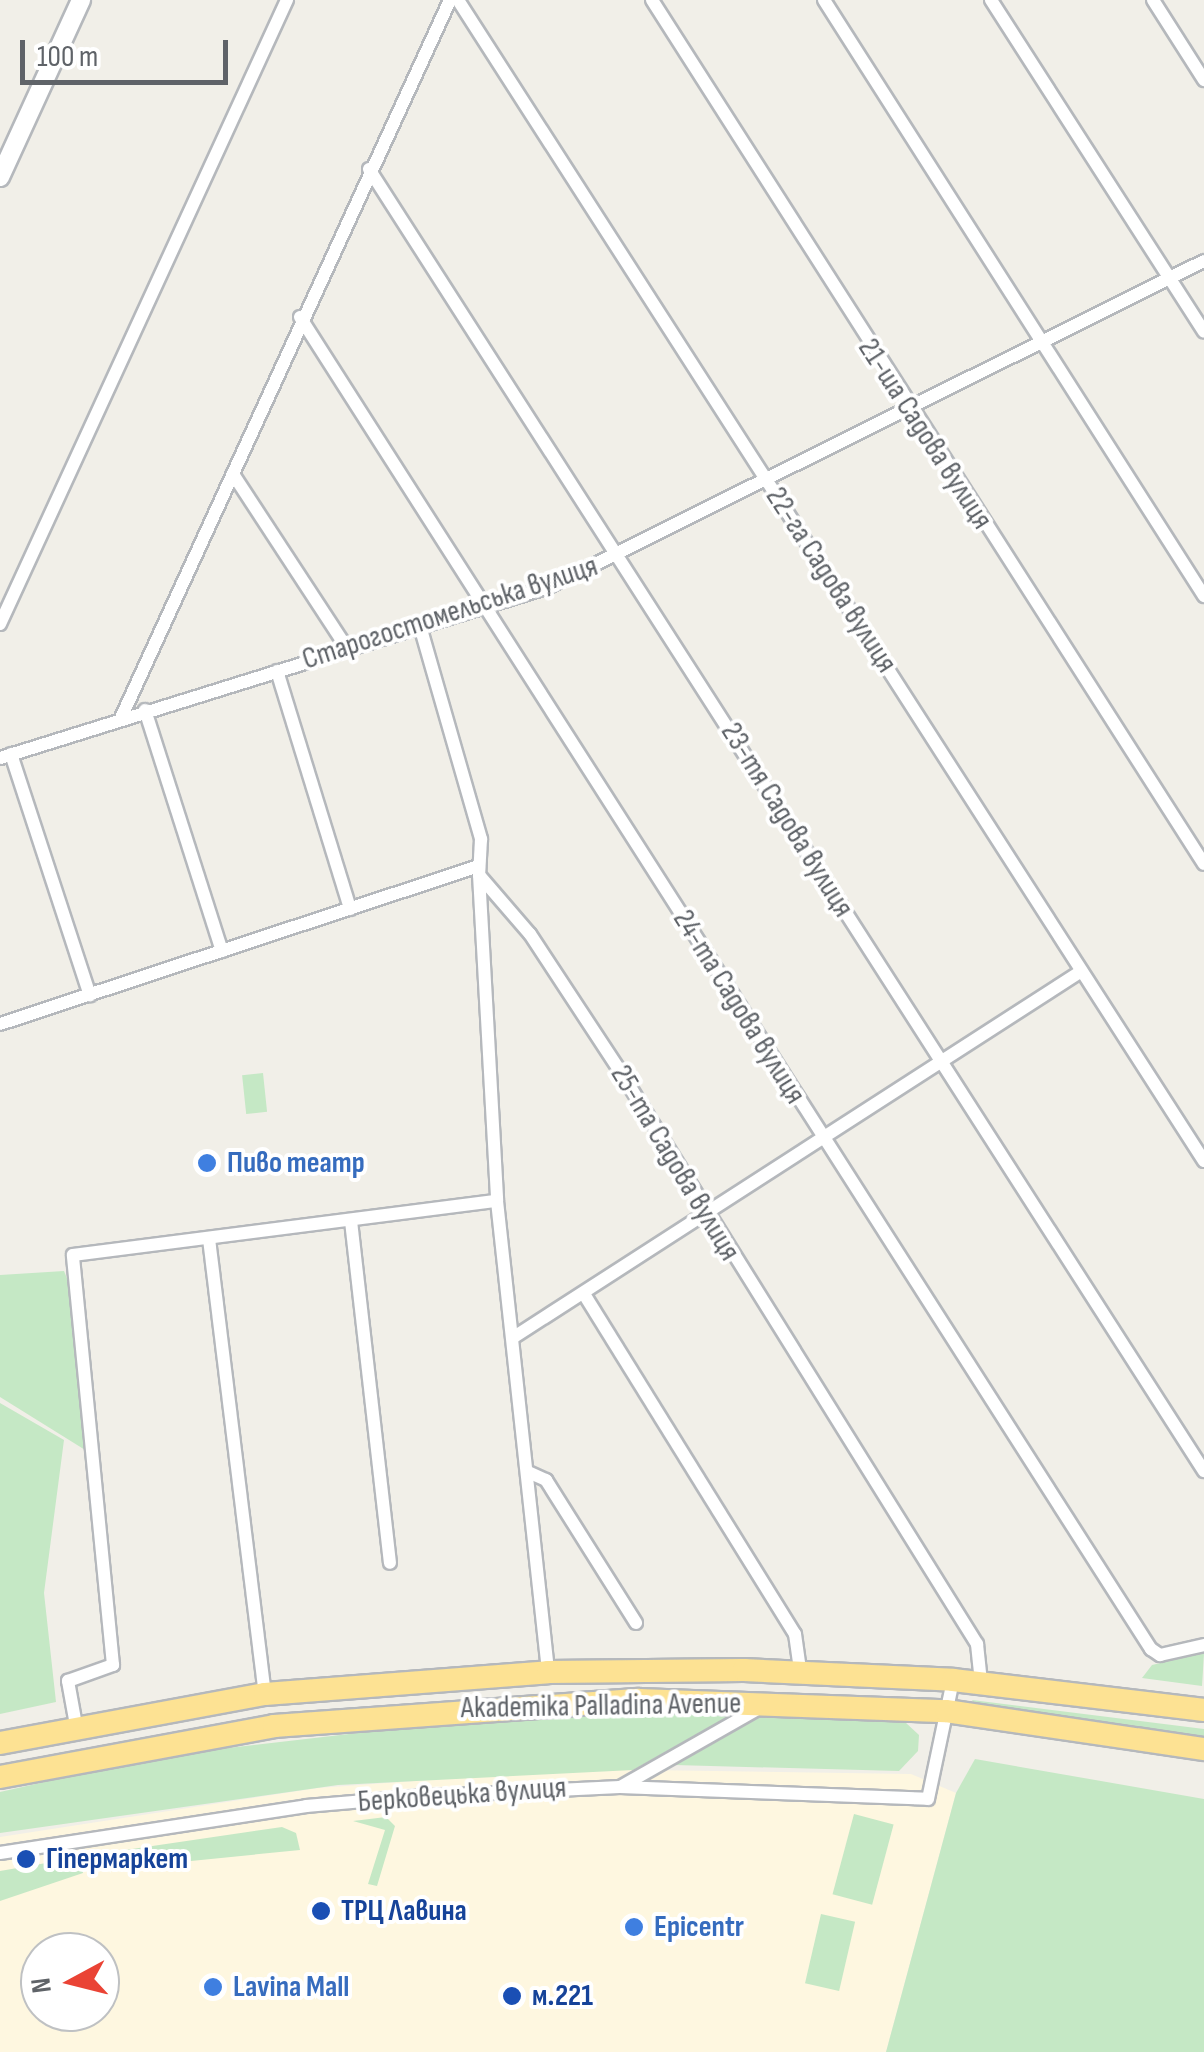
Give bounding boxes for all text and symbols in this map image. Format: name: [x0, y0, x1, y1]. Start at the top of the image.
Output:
scale bar: [25, 20, 232, 82]
text: 100 m: [37, 39, 98, 75]
street label: 21-ша Садова вулиця: [850, 332, 1000, 536]
street label: 22-га Садова вулиця: [758, 481, 904, 679]
street label: Старогостомельська вулиця: [298, 548, 602, 678]
street label: 23-тя Садова вулиця: [713, 716, 861, 924]
street label: 24-та Садова вулиця: [665, 903, 813, 1111]
street label: 25-та Садова вулиця: [603, 1059, 747, 1267]
place label: Пиво театр: [227, 1145, 365, 1181]
marker: Пиво театр: [196, 1152, 218, 1174]
street label: Akademika Palladina Avenue: [460, 1686, 742, 1726]
street label: Берковецька вулиця: [356, 1770, 568, 1820]
place label: Гіпермаркет: [46, 1841, 188, 1877]
marker: Гіпермаркет: [15, 1848, 37, 1870]
place label: ТРЦ Лавина: [341, 1893, 467, 1929]
marker: ТРЦ Лавина: [310, 1900, 332, 1922]
place label: Epicentr: [654, 1909, 744, 1945]
marker: Epicentr: [623, 1916, 645, 1938]
north arrow: [20, 1932, 120, 2032]
place label: Lavina Mall: [233, 1969, 349, 2005]
text: N: [24, 1976, 59, 1995]
marker: Lavina Mall: [202, 1976, 224, 1998]
place label: м.221: [532, 1978, 593, 2014]
marker: м.221: [501, 1985, 523, 2007]

